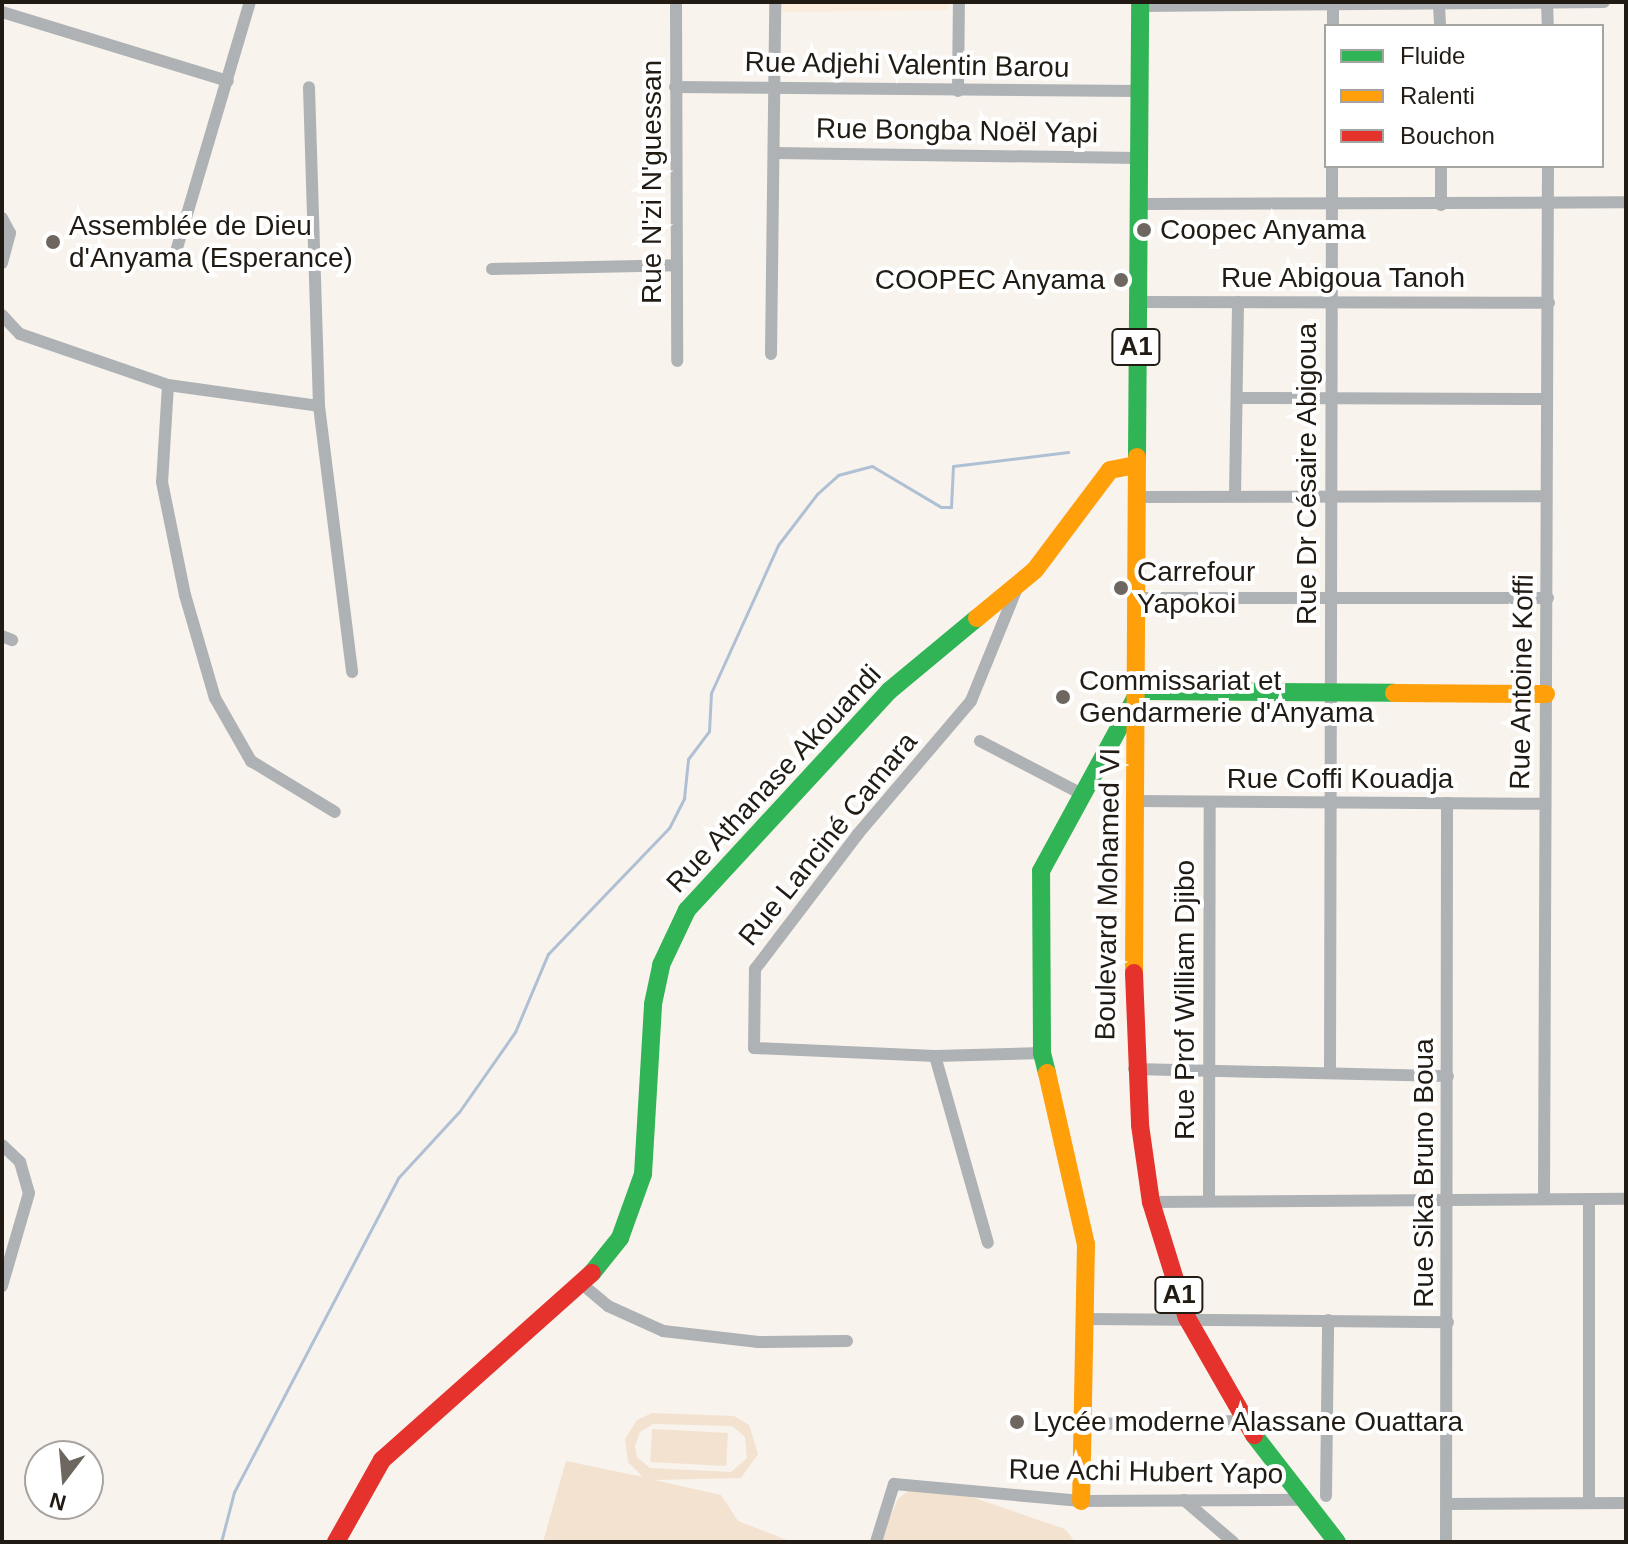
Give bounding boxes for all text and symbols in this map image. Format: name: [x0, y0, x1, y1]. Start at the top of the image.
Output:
legend: [1324, 24, 1604, 168]
text: Fluide: [1400, 42, 1465, 69]
street label: Rue Adjehi Valentin Barou: [744, 45, 1070, 85]
street label: Rue N'zi N'guessan: [635, 60, 669, 304]
text: Ralenti: [1400, 82, 1475, 109]
street label: Rue Bongba Noël Yapi: [815, 112, 1099, 150]
text: Bouchon: [1400, 122, 1495, 149]
place label: Assemblée de Dieu d'Anyama (Esperance): [69, 209, 353, 275]
place label: Coopec Anyama: [1160, 213, 1367, 247]
marker: Coopec Anyama: [1135, 221, 1153, 239]
marker: Assemblée de Dieu d'Anyama (Esperance): [44, 233, 62, 251]
street label: Rue Abigoua Tanoh: [1220, 261, 1466, 295]
place label: COOPEC Anyama: [873, 263, 1105, 297]
marker: COOPEC Anyama: [1112, 271, 1130, 289]
street label: Rue Dr Césaire Abigoua: [1290, 322, 1324, 626]
road number: A1: [1110, 325, 1162, 369]
place label: Carrefour Yapokoi: [1137, 555, 1255, 621]
street label: Rue Antoine Koffi: [1503, 573, 1541, 791]
marker: Carrefour Yapokoi: [1112, 579, 1130, 597]
street label: Rue Athanase Akouandi: [659, 657, 889, 901]
place label: Commissariat et Gendarmerie d'Anyama: [1079, 664, 1374, 730]
marker: Commissariat et Gendarmerie d'Anyama: [1054, 688, 1072, 706]
street label: Rue Lanciné Camara: [732, 726, 924, 952]
street label: Boulevard Mohamed VI: [1089, 747, 1127, 1041]
street label: Rue Coffi Kouadja: [1227, 762, 1453, 796]
street label: Rue Prof William Djibo: [1168, 860, 1202, 1140]
street label: Rue Sika Bruno Boua: [1407, 1038, 1441, 1308]
road number: A1: [1153, 1273, 1205, 1317]
place label: Lycée moderne Alassane Ouattara: [1033, 1405, 1465, 1439]
marker: Lycée moderne Alassane Ouattara: [1008, 1413, 1026, 1431]
north arrow: [24, 1440, 104, 1520]
street label: Rue Achi Hubert Yapo: [1007, 1453, 1285, 1491]
text: N: [47, 1487, 69, 1516]

